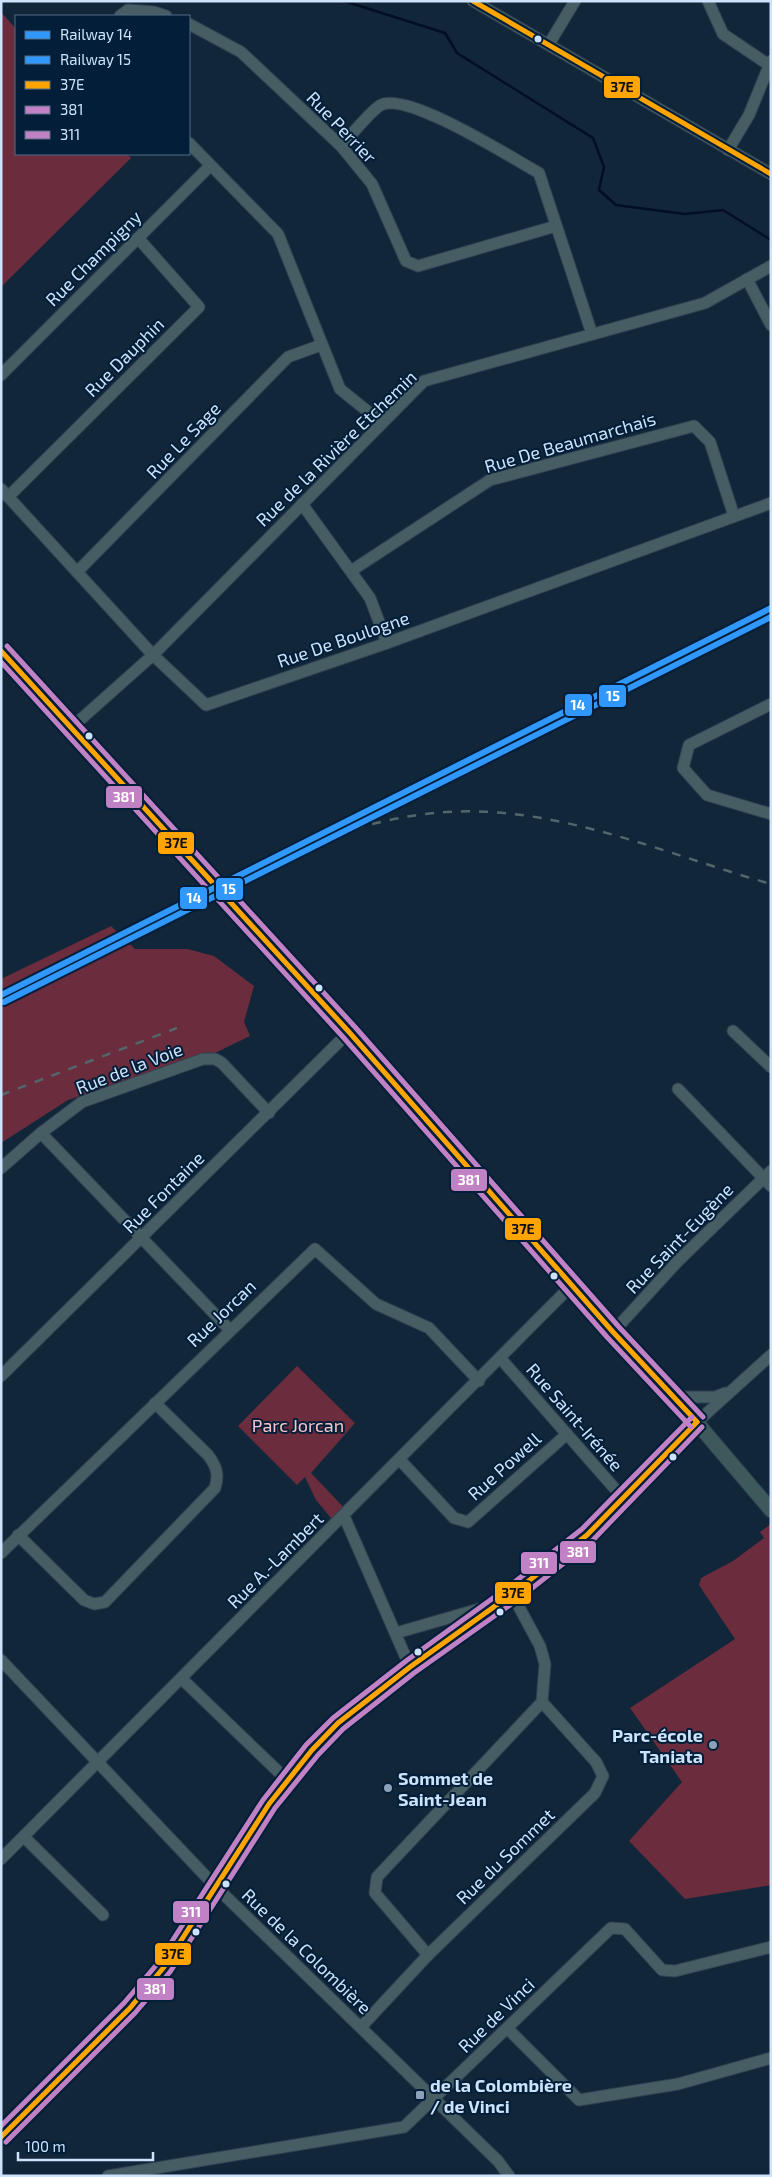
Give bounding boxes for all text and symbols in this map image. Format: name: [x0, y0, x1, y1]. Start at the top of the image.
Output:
legend: [15, 15, 190, 155]
text: Railway 14: [60, 25, 132, 43]
unlabelled marker: [533, 34, 543, 44]
text: Railway 15: [60, 50, 131, 68]
text: 37E: [60, 75, 84, 93]
line badge: 37E: [603, 75, 641, 99]
text: 37E: [610, 78, 634, 95]
street label: Rue Perrier: [302, 87, 382, 167]
text: 381: [60, 100, 83, 118]
text: 311: [60, 125, 80, 143]
street label: Rue Champigny: [41, 205, 146, 310]
street label: Rue Dauphin: [80, 313, 168, 401]
street label: Rue de la Rivière Etchemin: [251, 365, 421, 531]
street label: Rue Le Sage: [141, 397, 225, 483]
street label: Rue De Beaumarchais: [482, 407, 658, 477]
street label: Rue De Boulogne: [274, 606, 412, 672]
line badge: 15: [598, 684, 627, 708]
text: 15: [606, 687, 620, 704]
line badge: 14: [564, 693, 593, 717]
text: 14: [571, 696, 586, 713]
unlabelled marker: [84, 731, 94, 741]
line badge: 381: [105, 785, 143, 809]
text: 381: [113, 788, 135, 805]
line badge: 37E: [157, 831, 195, 855]
text: 37E: [164, 834, 188, 851]
line badge: 15: [215, 877, 244, 901]
text: 15: [222, 880, 236, 897]
line badge: 14: [179, 886, 208, 910]
text: 14: [187, 889, 202, 906]
unlabelled marker: [314, 983, 324, 993]
street label: Rue de la Voie: [73, 1038, 185, 1098]
street label: Rue Fontaine: [118, 1147, 208, 1237]
line badge: 381: [450, 1168, 488, 1192]
text: 381: [458, 1171, 480, 1188]
street label: Rue Saint-Eugène: [621, 1178, 737, 1298]
line badge: 37E: [504, 1217, 542, 1241]
text: 37E: [511, 1220, 535, 1237]
unlabelled marker: [549, 1271, 559, 1281]
street label: Rue Jorcan: [182, 1275, 260, 1351]
street label: Rue Saint-Irénée: [522, 1358, 628, 1476]
park label: Parc Jorcan: [252, 1414, 344, 1436]
street label: Rue Powell: [463, 1427, 546, 1505]
unlabelled marker: [668, 1452, 678, 1462]
street label: Rue A.-Lambert: [222, 1507, 328, 1613]
line badge: 381: [559, 1540, 597, 1564]
text: 381: [567, 1543, 589, 1560]
line badge: 311: [520, 1551, 558, 1575]
text: 311: [529, 1554, 549, 1571]
line badge: 37E: [494, 1581, 532, 1605]
text: 37E: [501, 1584, 525, 1601]
unlabelled marker: [495, 1607, 505, 1617]
unlabelled marker: [413, 1647, 423, 1657]
place label: Parc-école Taniata: [612, 1724, 703, 1767]
marker: Parc-école Taniata: [707, 1739, 719, 1751]
place label: Sommet de Saint-Jean: [398, 1767, 493, 1810]
marker: Sommet de Saint-Jean: [382, 1782, 394, 1794]
street label: Rue du Sommet: [451, 1804, 559, 1908]
unlabelled marker: [221, 1879, 231, 1889]
street label: Rue de la Colombière: [238, 1884, 376, 2018]
line badge: 311: [172, 1900, 210, 1924]
text: 311: [181, 1903, 201, 1920]
unlabelled marker: [191, 1927, 201, 1937]
line badge: 37E: [154, 1942, 192, 1966]
text: 37E: [161, 1945, 185, 1962]
street label: Rue de Vinci: [453, 1973, 539, 2057]
line badge: 381: [136, 1977, 175, 2001]
text: 381: [144, 1980, 166, 1997]
place label: de la Colombière / de Vinci: [430, 2074, 572, 2117]
marker: de la Colombière / de Vinci: [414, 2089, 426, 2101]
scale bar: [18, 2130, 152, 2162]
text: 100 m: [25, 2137, 66, 2155]

